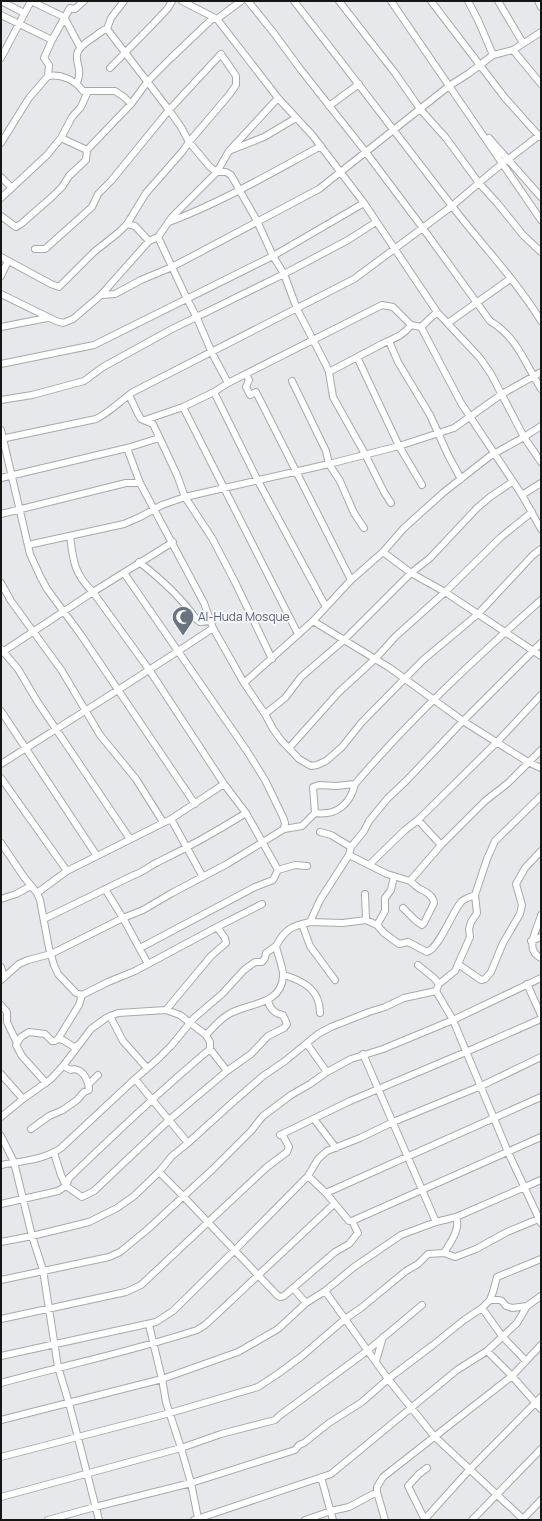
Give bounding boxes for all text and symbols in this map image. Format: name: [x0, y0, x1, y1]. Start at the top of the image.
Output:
mosque icon: Al-Huda Mosque: [170, 604, 196, 637]
place label: Al-Huda Mosque: [198, 608, 290, 625]

